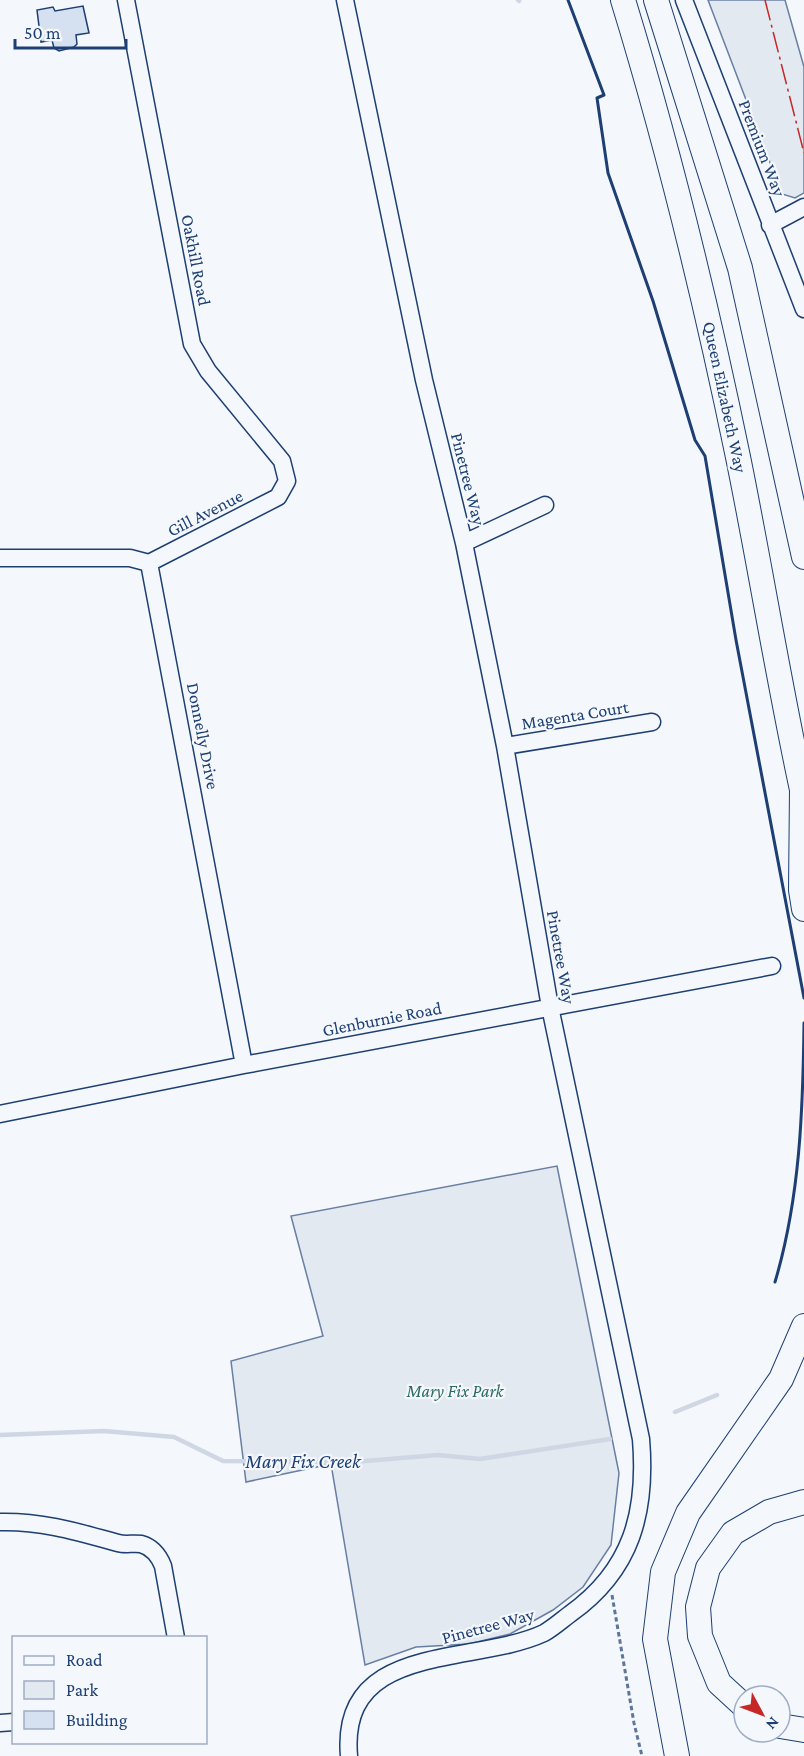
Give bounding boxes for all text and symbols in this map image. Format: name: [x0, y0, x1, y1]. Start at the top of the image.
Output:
scale bar: [15, 12, 126, 50]
text: 50 m: [24, 23, 61, 43]
street label: Premium Way: [734, 97, 790, 200]
street label: Oakhill Road: [177, 213, 215, 308]
street label: Queen Elizabeth Way: [699, 320, 751, 475]
street label: Pinetree Way: [447, 431, 489, 528]
street label: Gill Avenue: [164, 485, 246, 541]
street label: Donnelly Drive: [183, 681, 223, 791]
street label: Magenta Court: [520, 696, 631, 733]
street label: Pinetree Way: [543, 909, 579, 1006]
street label: Glenburnie Road: [321, 998, 444, 1040]
park label: Mary Fix Park: [406, 1381, 505, 1401]
water label: Mary Fix Creek: [244, 1450, 362, 1473]
street label: Pinetree Way: [440, 1604, 537, 1648]
legend: [12, 1636, 207, 1744]
text: Road: [66, 1650, 103, 1670]
text: Park: [66, 1680, 98, 1700]
north arrow: [732, 1684, 792, 1744]
text: Building: [66, 1710, 128, 1730]
text: N: [763, 1714, 783, 1733]

